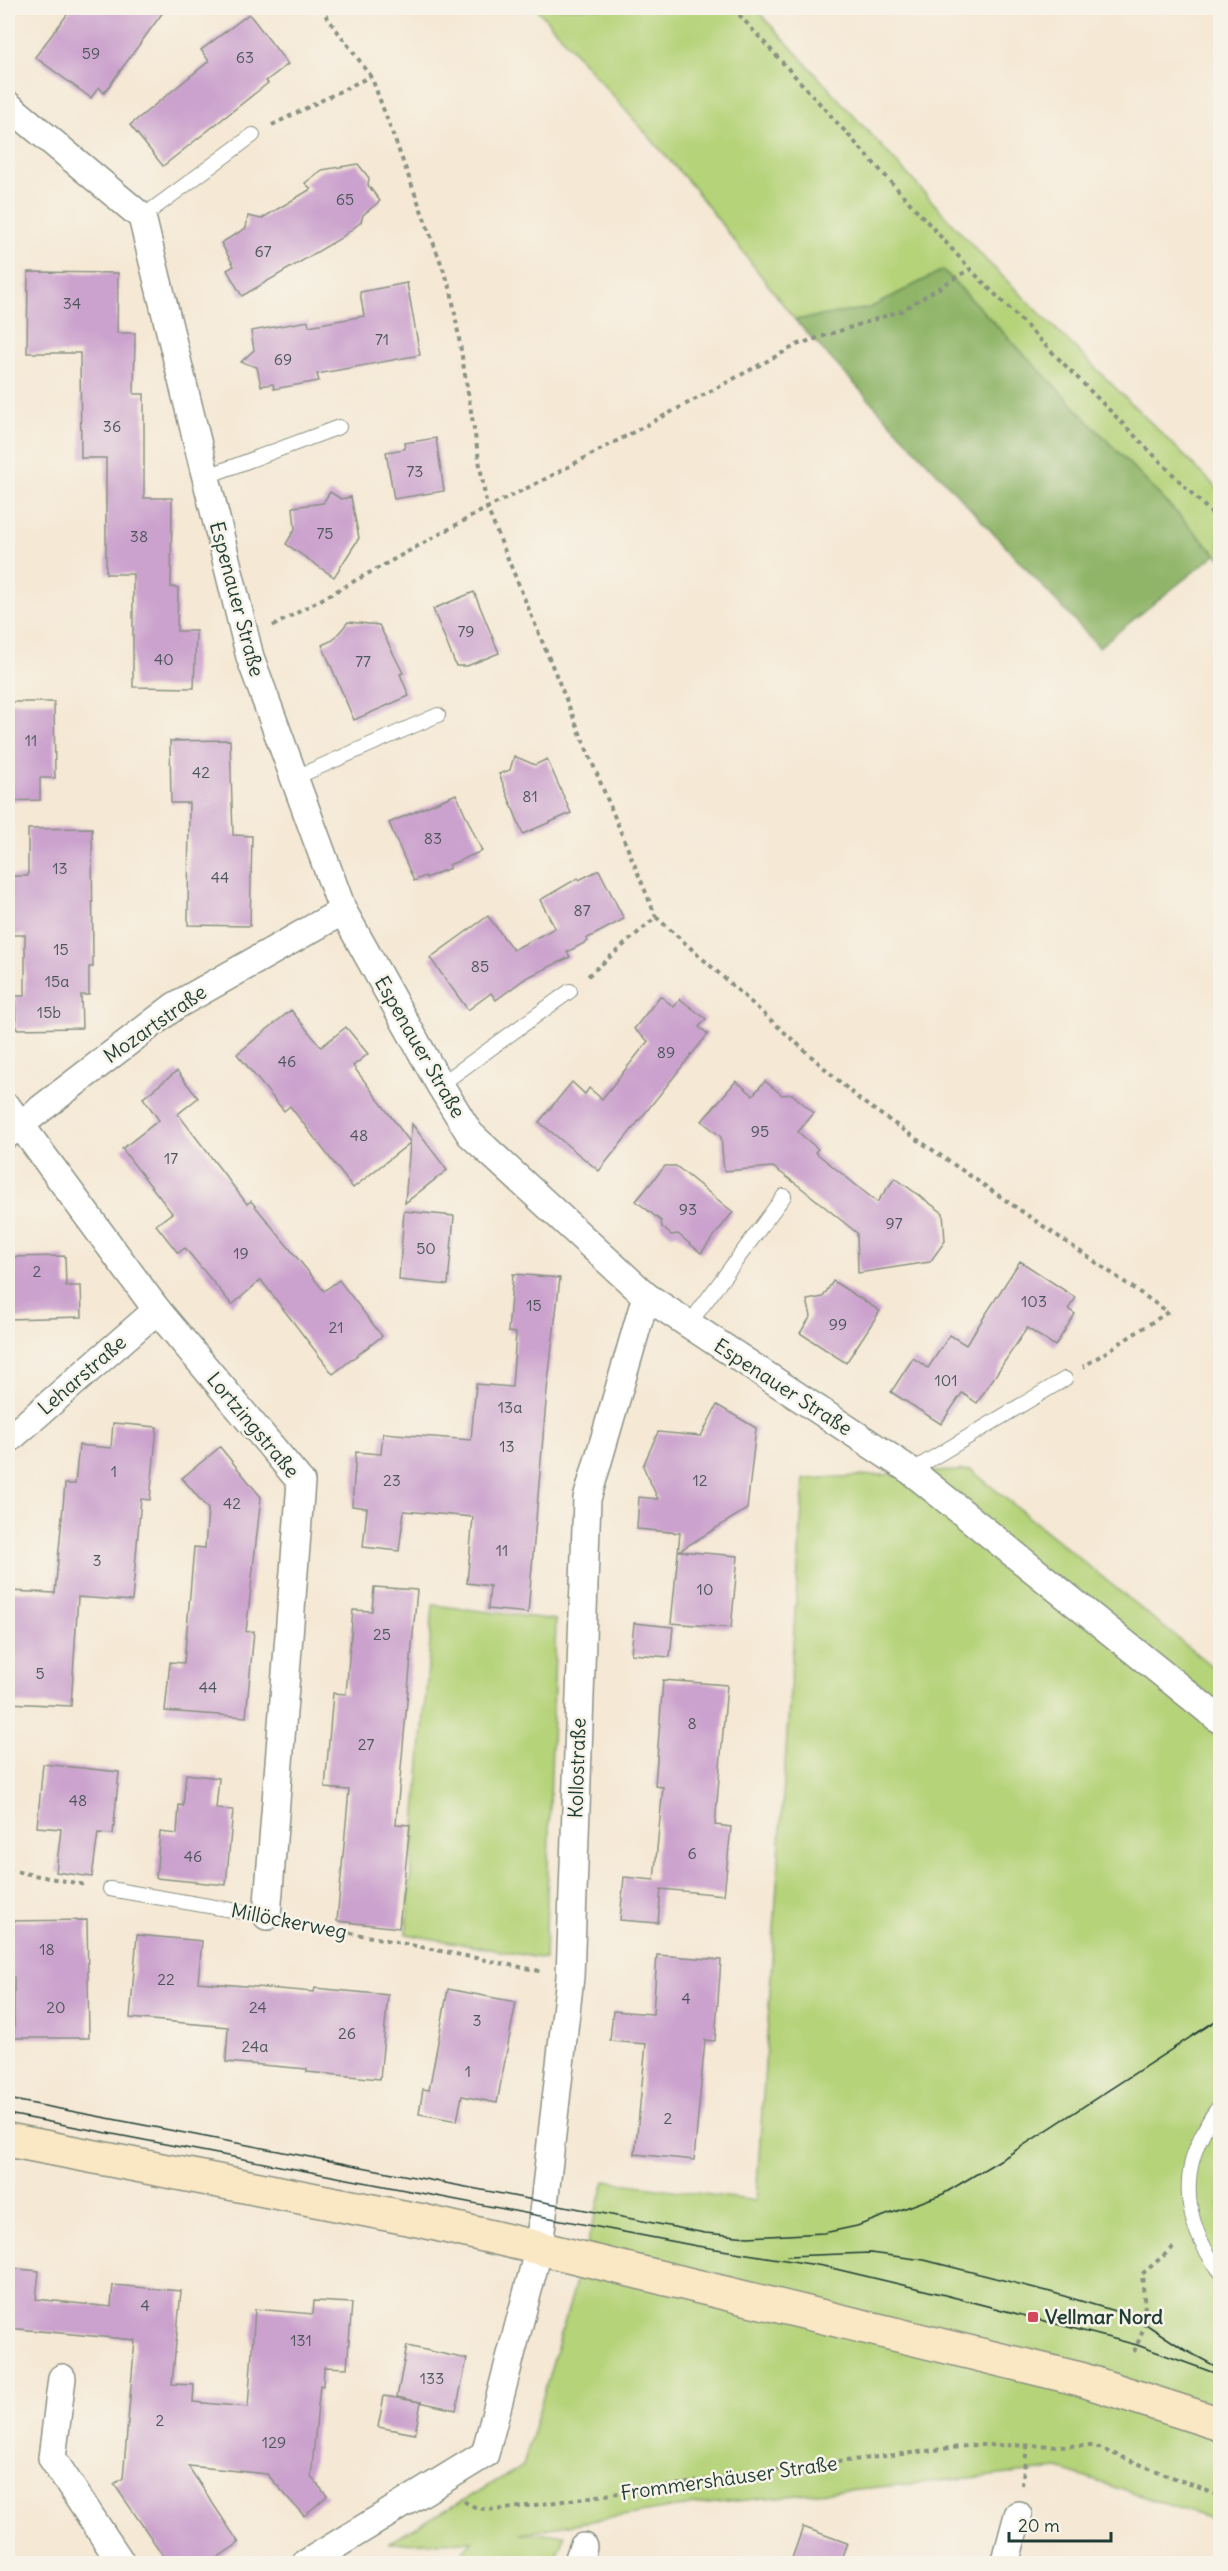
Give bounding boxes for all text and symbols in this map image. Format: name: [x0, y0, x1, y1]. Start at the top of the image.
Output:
house number: 59: [82, 43, 100, 63]
house number: 63: [236, 47, 254, 67]
house number: 65: [336, 189, 354, 209]
house number: 67: [254, 241, 272, 261]
house number: 34: [63, 293, 81, 313]
house number: 71: [375, 329, 389, 349]
house number: 69: [274, 349, 292, 369]
house number: 36: [103, 416, 121, 436]
house number: 73: [407, 461, 423, 481]
street label: Espenauer Straße: [205, 518, 270, 679]
house number: 75: [316, 523, 334, 543]
house number: 38: [130, 526, 148, 546]
house number: 79: [457, 621, 475, 641]
house number: 40: [154, 649, 174, 669]
house number: 77: [355, 651, 371, 671]
house number: 11: [25, 730, 37, 750]
house number: 42: [192, 762, 210, 782]
house number: 81: [522, 786, 538, 806]
house number: 83: [424, 828, 442, 848]
house number: 13: [52, 858, 68, 878]
house number: 44: [211, 867, 229, 887]
house number: 87: [573, 900, 591, 920]
house number: 15: [53, 939, 69, 959]
house number: 85: [471, 956, 489, 976]
house number: 15a: [45, 971, 69, 991]
street label: Espenauer Straße: [370, 971, 471, 1122]
street label: Mozartstraße: [98, 979, 211, 1068]
house number: 15b: [37, 1002, 61, 1022]
house number: 89: [657, 1042, 675, 1062]
house number: 46: [278, 1051, 296, 1071]
house number: 95: [751, 1121, 769, 1141]
house number: 48: [350, 1125, 368, 1145]
house number: 17: [164, 1148, 178, 1168]
house number: 93: [679, 1199, 697, 1219]
house number: 97: [885, 1213, 903, 1233]
house number: 50: [416, 1238, 436, 1258]
house number: 19: [233, 1243, 249, 1263]
house number: 2: [33, 1261, 42, 1281]
house number: 103: [1021, 1291, 1047, 1311]
house number: 15: [526, 1295, 542, 1315]
house number: 99: [829, 1314, 847, 1334]
house number: 21: [328, 1317, 344, 1337]
street label: Leharstraße: [32, 1329, 131, 1420]
street label: Espenauer Straße: [709, 1333, 857, 1441]
street label: Lortzingstraße: [202, 1367, 305, 1483]
house number: 101: [934, 1370, 958, 1390]
house number: 13a: [498, 1397, 522, 1417]
house number: 13: [499, 1436, 515, 1456]
house number: 1: [111, 1461, 117, 1481]
house number: 23: [383, 1470, 401, 1490]
house number: 12: [692, 1470, 708, 1490]
house number: 42: [223, 1493, 241, 1513]
house number: 11: [496, 1540, 508, 1560]
house number: 3: [92, 1550, 102, 1570]
house number: 10: [697, 1579, 713, 1599]
house number: 25: [373, 1624, 391, 1644]
house number: 5: [35, 1663, 45, 1683]
house number: 44: [199, 1677, 217, 1697]
house number: 8: [687, 1713, 697, 1733]
street label: Kollostraße: [562, 1717, 591, 1819]
house number: 27: [358, 1734, 374, 1754]
house number: 48: [69, 1790, 87, 1810]
house number: 6: [687, 1843, 697, 1863]
house number: 46: [184, 1846, 202, 1866]
street label: Millöckerweg: [229, 1897, 349, 1944]
house number: 18: [39, 1939, 55, 1959]
house number: 22: [157, 1969, 175, 1989]
house number: 4: [681, 1988, 691, 2008]
house number: 20: [46, 1997, 66, 2017]
house number: 24: [249, 1997, 267, 2017]
house number: 3: [472, 2010, 482, 2030]
house number: 26: [338, 2023, 356, 2043]
house number: 24a: [242, 2036, 268, 2056]
house number: 1: [465, 2061, 471, 2081]
house number: 2: [664, 2108, 673, 2128]
house number: 4: [140, 2295, 150, 2315]
place label: Vellmar Nord: [1045, 2304, 1163, 2329]
marker: Vellmar Nord: [1026, 2310, 1040, 2324]
house number: 131: [290, 2330, 312, 2350]
house number: 133: [420, 2368, 444, 2388]
house number: 2: [156, 2410, 165, 2430]
house number: 129: [262, 2432, 286, 2452]
street label: Frommershäuser Straße: [619, 2450, 839, 2505]
scale bar: [1009, 2505, 1111, 2543]
text: 20 m: [1018, 2514, 1060, 2537]

